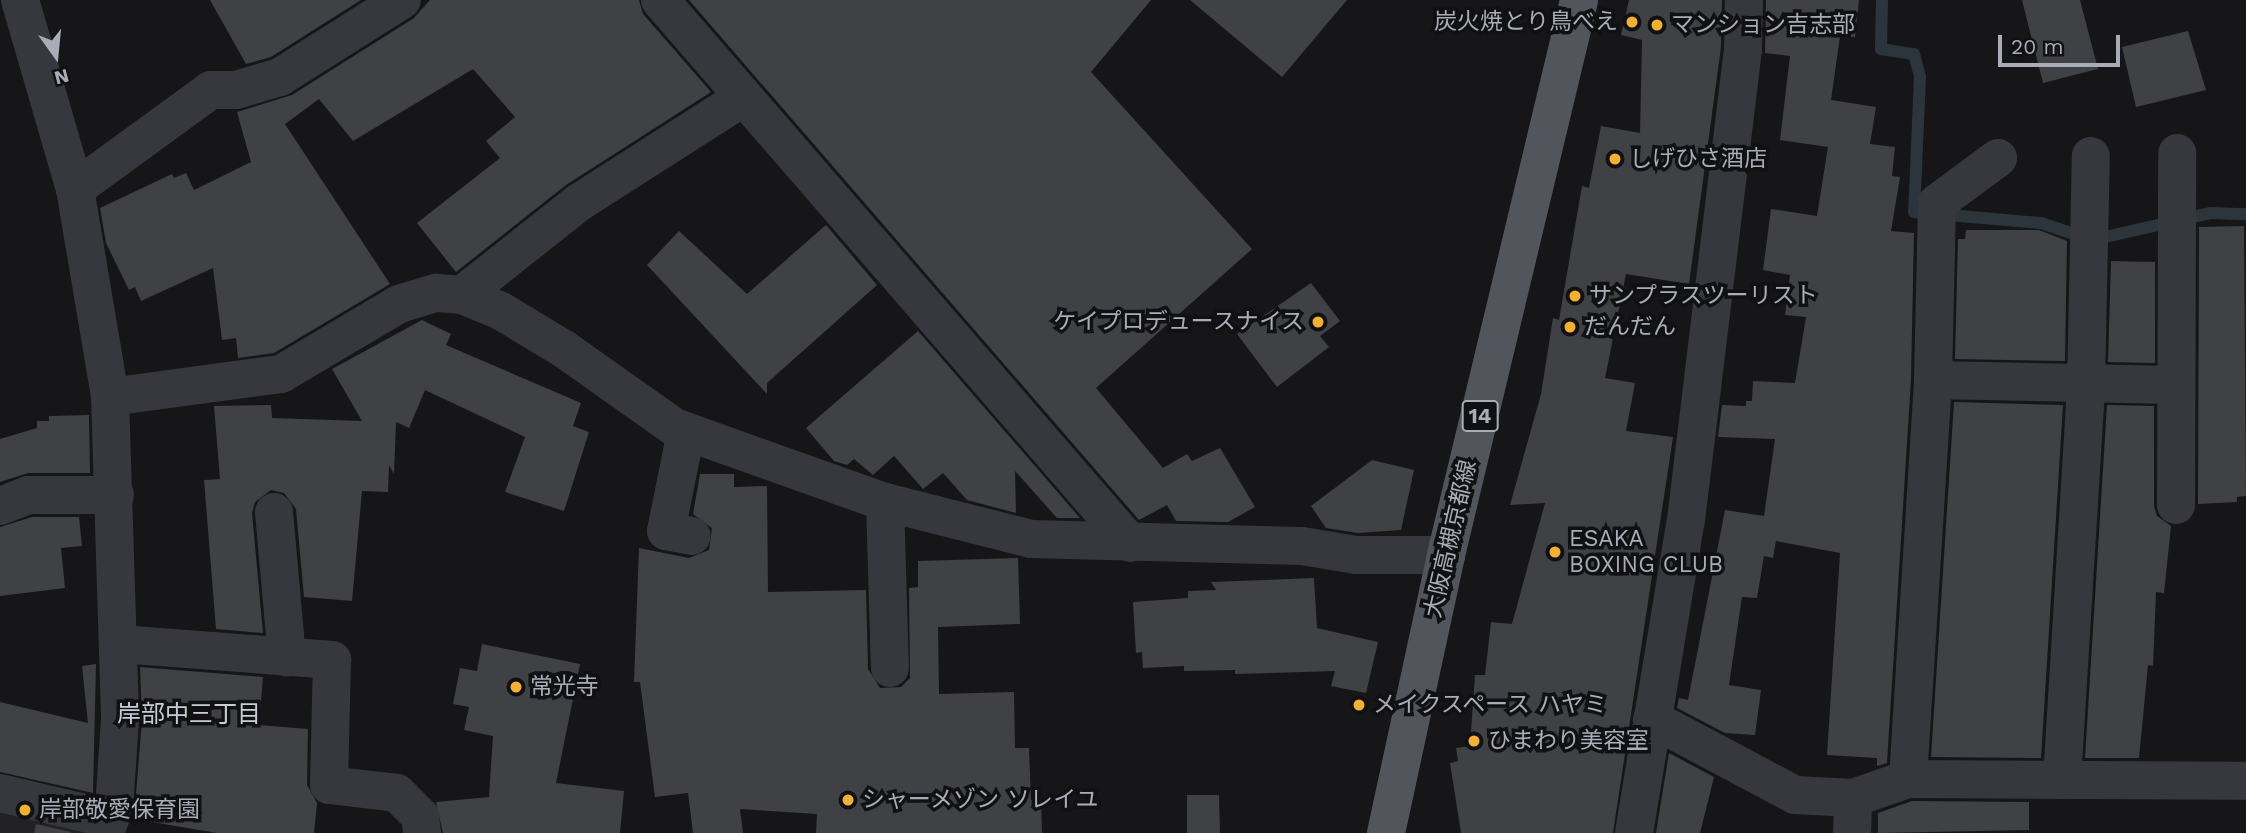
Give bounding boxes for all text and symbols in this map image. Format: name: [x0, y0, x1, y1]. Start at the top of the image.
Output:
place label: 炭火焼とり鳥べえ: [1434, 8, 1618, 36]
place label: マンション吉志部: [1671, 11, 1855, 39]
marker: 炭火焼とり鳥べえ: [1624, 14, 1640, 30]
marker: マンション吉志部: [1649, 17, 1665, 33]
north arrow: [21, 21, 91, 91]
scale bar: [2001, 21, 2124, 65]
text: 20 m: [2011, 34, 2063, 59]
text: N: [52, 64, 71, 90]
place label: しげひさ酒店: [1629, 145, 1767, 173]
marker: しげひさ酒店: [1607, 151, 1623, 167]
place label: サンプラスツーリスト: [1589, 282, 1819, 310]
marker: サンプラスツーリスト: [1567, 288, 1583, 304]
place label: ケイプロデュースナイス: [1051, 308, 1304, 336]
place label: だんだん: [1584, 313, 1676, 341]
marker: ケイプロデュースナイス: [1310, 314, 1326, 330]
marker: だんだん: [1562, 319, 1578, 335]
road number: 14: [1461, 398, 1499, 434]
street label: 大阪高槻京都線: [1419, 457, 1483, 621]
place label: ESAKA BOXING CLUB: [1569, 525, 1723, 579]
marker: ESAKA BOXING CLUB: [1547, 544, 1563, 560]
place label: 常光寺: [530, 673, 599, 701]
marker: 常光寺: [508, 679, 524, 695]
place label: メイクスペース ハヤミ: [1373, 691, 1611, 719]
marker: メイクスペース ハヤミ: [1351, 697, 1367, 713]
district label: 岸部中三丁目: [117, 701, 261, 729]
place label: ひまわり美容室: [1488, 727, 1649, 755]
marker: ひまわり美容室: [1466, 733, 1482, 749]
place label: シャーメゾン ソレイユ: [862, 786, 1100, 814]
marker: シャーメゾン ソレイユ: [840, 792, 856, 808]
place label: 岸部敬愛保育園: [39, 796, 200, 824]
marker: 岸部敬愛保育園: [17, 802, 33, 818]

